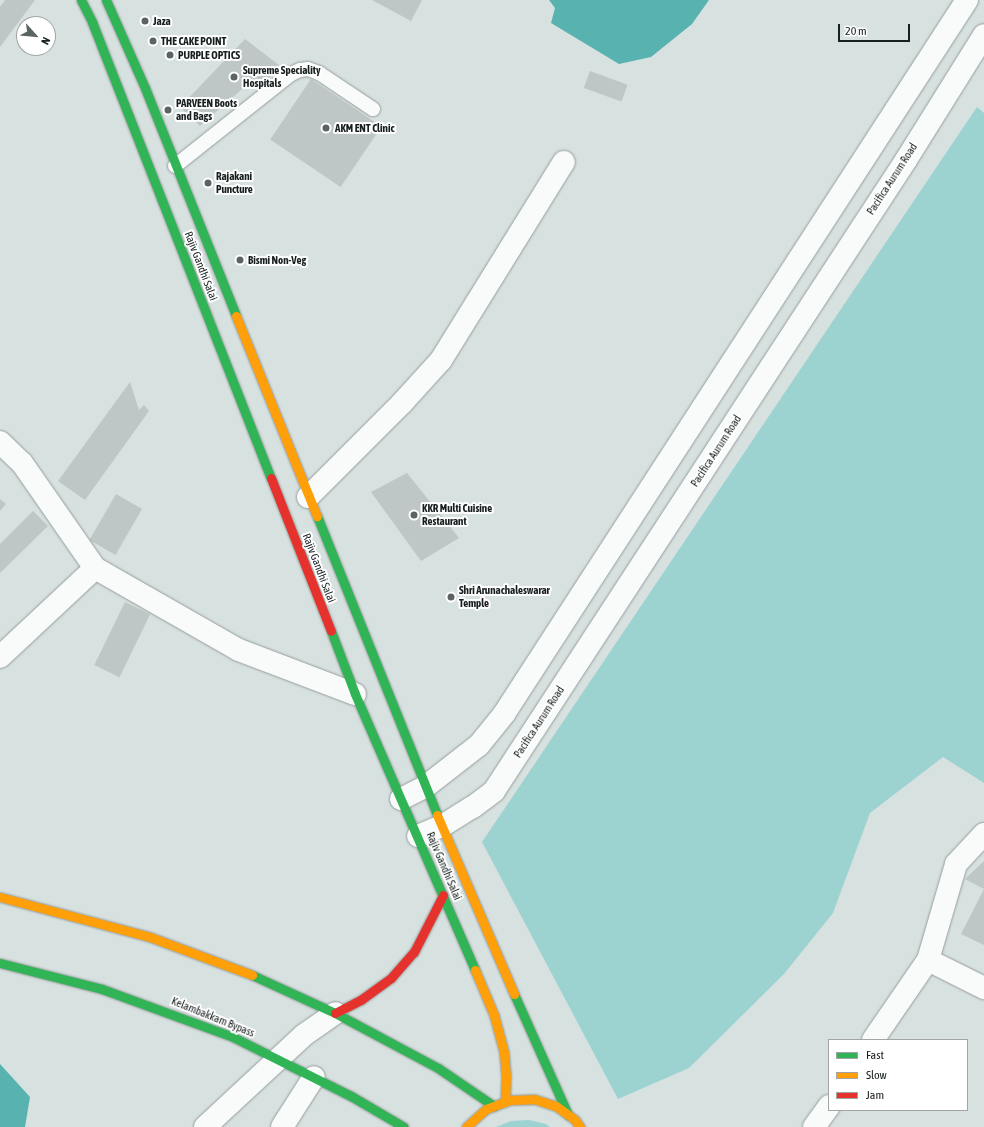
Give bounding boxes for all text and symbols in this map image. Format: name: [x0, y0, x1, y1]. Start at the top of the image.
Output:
place label: Jaza: [153, 14, 171, 28]
north arrow: [16, 16, 56, 56]
marker: Jaza: [140, 16, 150, 26]
scale bar: [840, 16, 912, 42]
text: 20 m: [845, 24, 867, 38]
place label: THE CAKE POINT: [161, 34, 226, 48]
text: N: [39, 35, 53, 47]
marker: THE CAKE POINT: [148, 36, 158, 46]
place label: PURPLE OPTICS: [178, 48, 240, 62]
marker: PURPLE OPTICS: [165, 50, 175, 60]
place label: Supreme Speciality Hospitals: [243, 64, 320, 90]
marker: Supreme Speciality Hospitals: [228, 71, 240, 83]
place label: PARVEEN Boots and Bags: [176, 97, 237, 123]
marker: PARVEEN Boots and Bags: [163, 105, 173, 115]
place label: AKM ENT Clinic: [335, 121, 394, 135]
marker: AKM ENT Clinic: [320, 122, 332, 134]
street label: Pacifica Aurum Road: [864, 141, 920, 217]
place label: Rajakani Puncture: [216, 170, 253, 196]
marker: Rajakani Puncture: [203, 178, 213, 188]
street label: Rajiv Gandhi Salai: [182, 230, 220, 302]
place label: Bismi Non-Veg: [248, 253, 306, 267]
marker: Bismi Non-Veg: [235, 255, 245, 265]
street label: Pacifica Aurum Road: [688, 413, 744, 489]
place label: KKR Multi Cuisine Restaurant: [422, 502, 492, 528]
marker: KKR Multi Cuisine Restaurant: [409, 510, 419, 520]
street label: Rajiv Gandhi Salai: [300, 532, 338, 604]
place label: Shri Arunachaleswarar Temple: [459, 584, 550, 610]
marker: Shri Arunachaleswarar Temple: [446, 592, 456, 602]
street label: Pacifica Aurum Road: [511, 684, 567, 760]
street label: Rajiv Gandhi Salai: [424, 830, 464, 902]
street label: Kelambakkam Bypass: [169, 994, 257, 1040]
legend: [828, 1039, 968, 1111]
text: Fast: [866, 1048, 884, 1062]
text: Slow: [866, 1068, 887, 1082]
text: Jam: [866, 1088, 884, 1102]

